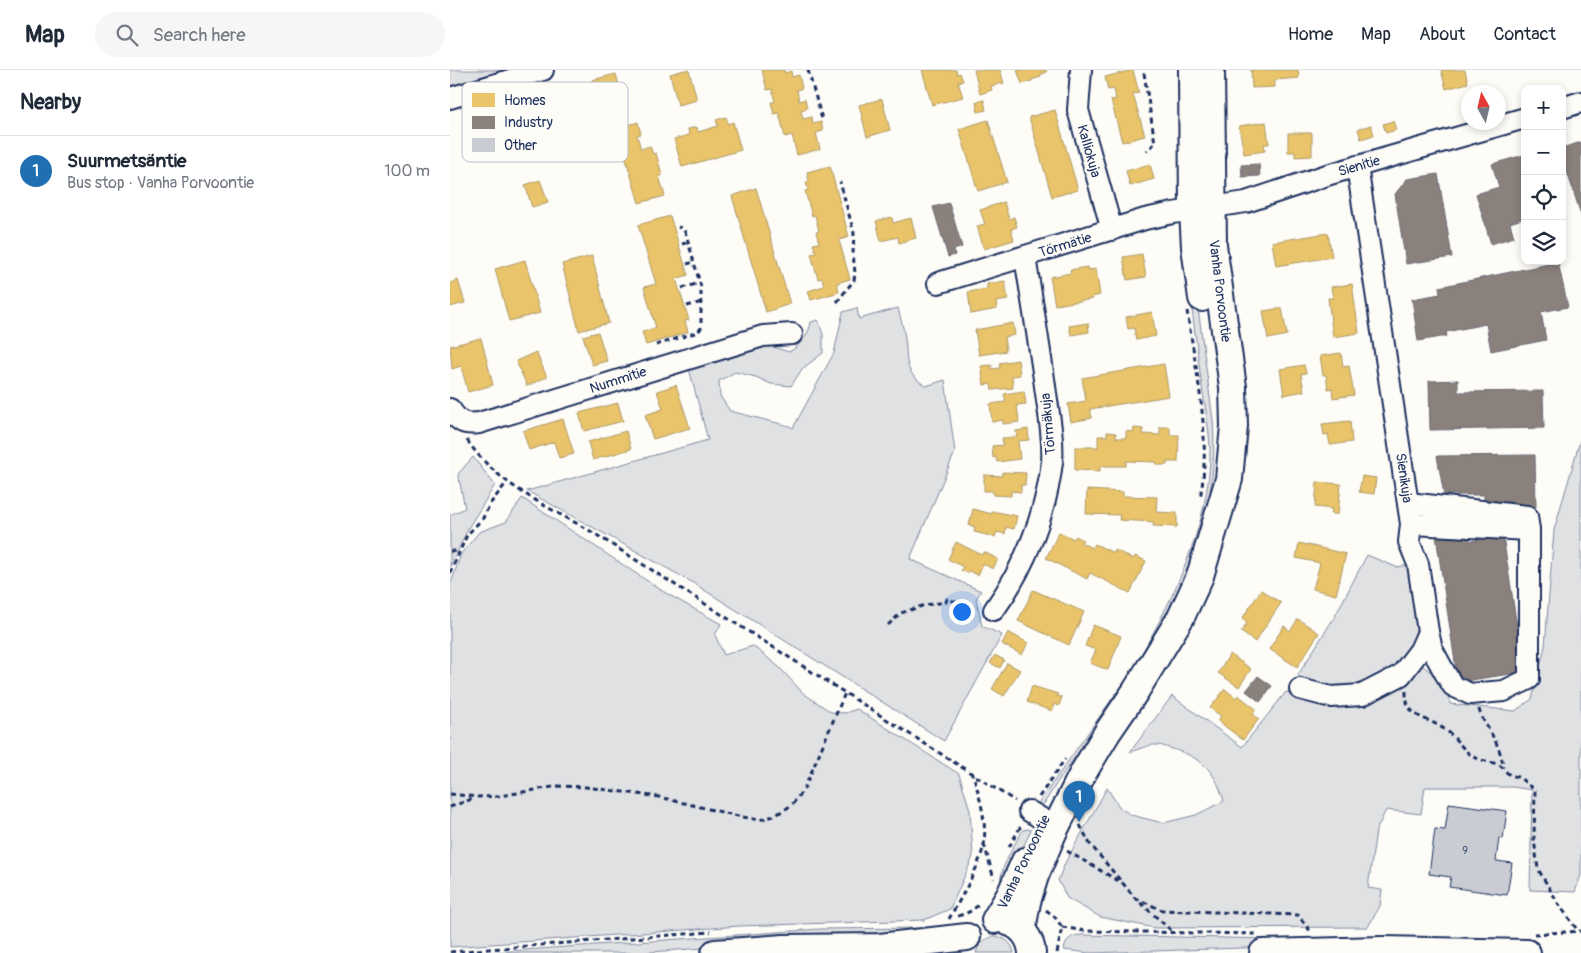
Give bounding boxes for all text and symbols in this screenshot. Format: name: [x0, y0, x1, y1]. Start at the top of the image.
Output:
search box: [95, 12, 445, 57]
text: Map: [25, 20, 65, 49]
icon: search: [113, 21, 141, 49]
text: Search here: [153, 23, 246, 47]
text: Home: [1288, 23, 1333, 46]
text: Map: [1361, 23, 1391, 46]
text: About: [1419, 23, 1465, 46]
text: Contact: [1493, 23, 1556, 46]
legend: [462, 82, 628, 162]
north arrow: [1461, 85, 1506, 130]
map controls: [1521, 85, 1566, 265]
button: +: [1521, 85, 1566, 130]
text: Nearby: [20, 89, 81, 116]
text: Homes: [504, 92, 546, 109]
text: Industry: [504, 114, 553, 131]
street label: Kalliokuja: [1073, 123, 1105, 179]
button: −: [1521, 130, 1566, 175]
text: Other: [504, 137, 537, 154]
text: Suurmetsäntie: [67, 149, 186, 173]
street label: Sienitie: [1336, 152, 1382, 180]
text: 1: [33, 161, 39, 181]
text: 100 m: [384, 161, 430, 181]
text: Bus stop · Vanha Porvoontie: [67, 173, 254, 193]
button: locate: [1521, 175, 1566, 220]
button: layers: [1521, 220, 1566, 265]
street label: Törmätie: [1036, 229, 1094, 261]
street label: Vanha Porvoontie: [1205, 239, 1235, 343]
street label: Nummitie: [588, 363, 649, 397]
street label: Törmäkuja: [1037, 392, 1059, 456]
street label: Sienikuja: [1392, 452, 1416, 504]
your location: [949, 599, 975, 625]
pin: 1: [1063, 781, 1095, 822]
street label: Vanha Porvoontie: [994, 812, 1054, 912]
house number: 9: [1462, 844, 1468, 857]

